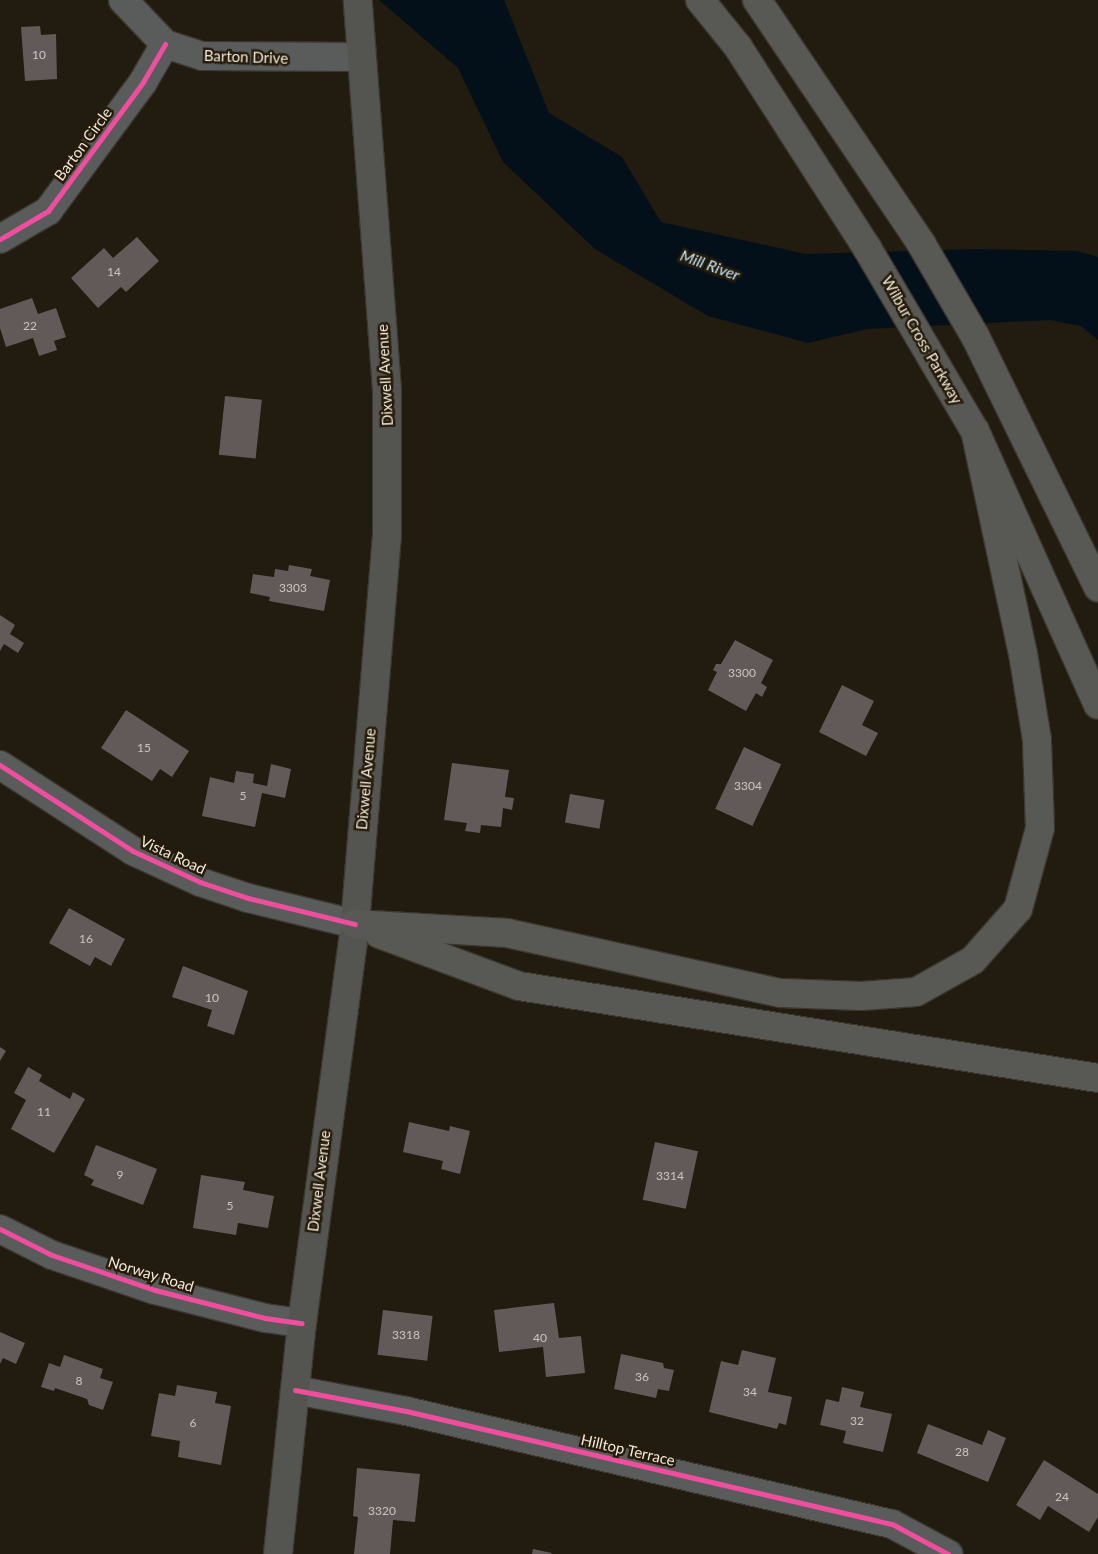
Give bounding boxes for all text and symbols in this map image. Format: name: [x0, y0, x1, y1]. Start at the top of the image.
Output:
street label: Barton Drive: [204, 47, 288, 67]
house number: 10: [32, 48, 46, 62]
street label: Barton Circle: [50, 104, 116, 184]
water label: Mill River: [678, 245, 742, 285]
house number: 14: [107, 265, 121, 279]
street label: Wilbur Cross Parkway: [878, 273, 966, 407]
house number: 22: [23, 319, 37, 333]
street label: Dixwell Avenue: [373, 323, 397, 427]
house number: 3303: [279, 581, 307, 595]
house number: 3300: [728, 666, 756, 680]
street label: Dixwell Avenue: [353, 727, 379, 831]
house number: 15: [137, 741, 151, 755]
house number: 3304: [734, 779, 762, 793]
house number: 5: [240, 789, 246, 803]
street label: Vista Road: [137, 832, 209, 878]
house number: 16: [79, 932, 93, 946]
house number: 10: [205, 991, 219, 1005]
house number: 11: [37, 1105, 51, 1119]
street label: Dixwell Avenue: [304, 1129, 334, 1233]
house number: 9: [117, 1168, 123, 1182]
house number: 3314: [656, 1169, 684, 1183]
house number: 5: [227, 1199, 233, 1213]
street label: Norway Road: [106, 1252, 196, 1296]
house number: 3318: [392, 1328, 420, 1342]
house number: 40: [533, 1331, 547, 1345]
house number: 36: [635, 1370, 649, 1384]
house number: 8: [76, 1374, 82, 1388]
house number: 34: [743, 1385, 757, 1399]
house number: 32: [850, 1414, 864, 1428]
house number: 6: [190, 1416, 196, 1430]
street label: Hilltop Terrace: [579, 1430, 677, 1470]
house number: 28: [955, 1445, 969, 1459]
house number: 24: [1055, 1490, 1069, 1504]
house number: 3320: [368, 1504, 396, 1518]

